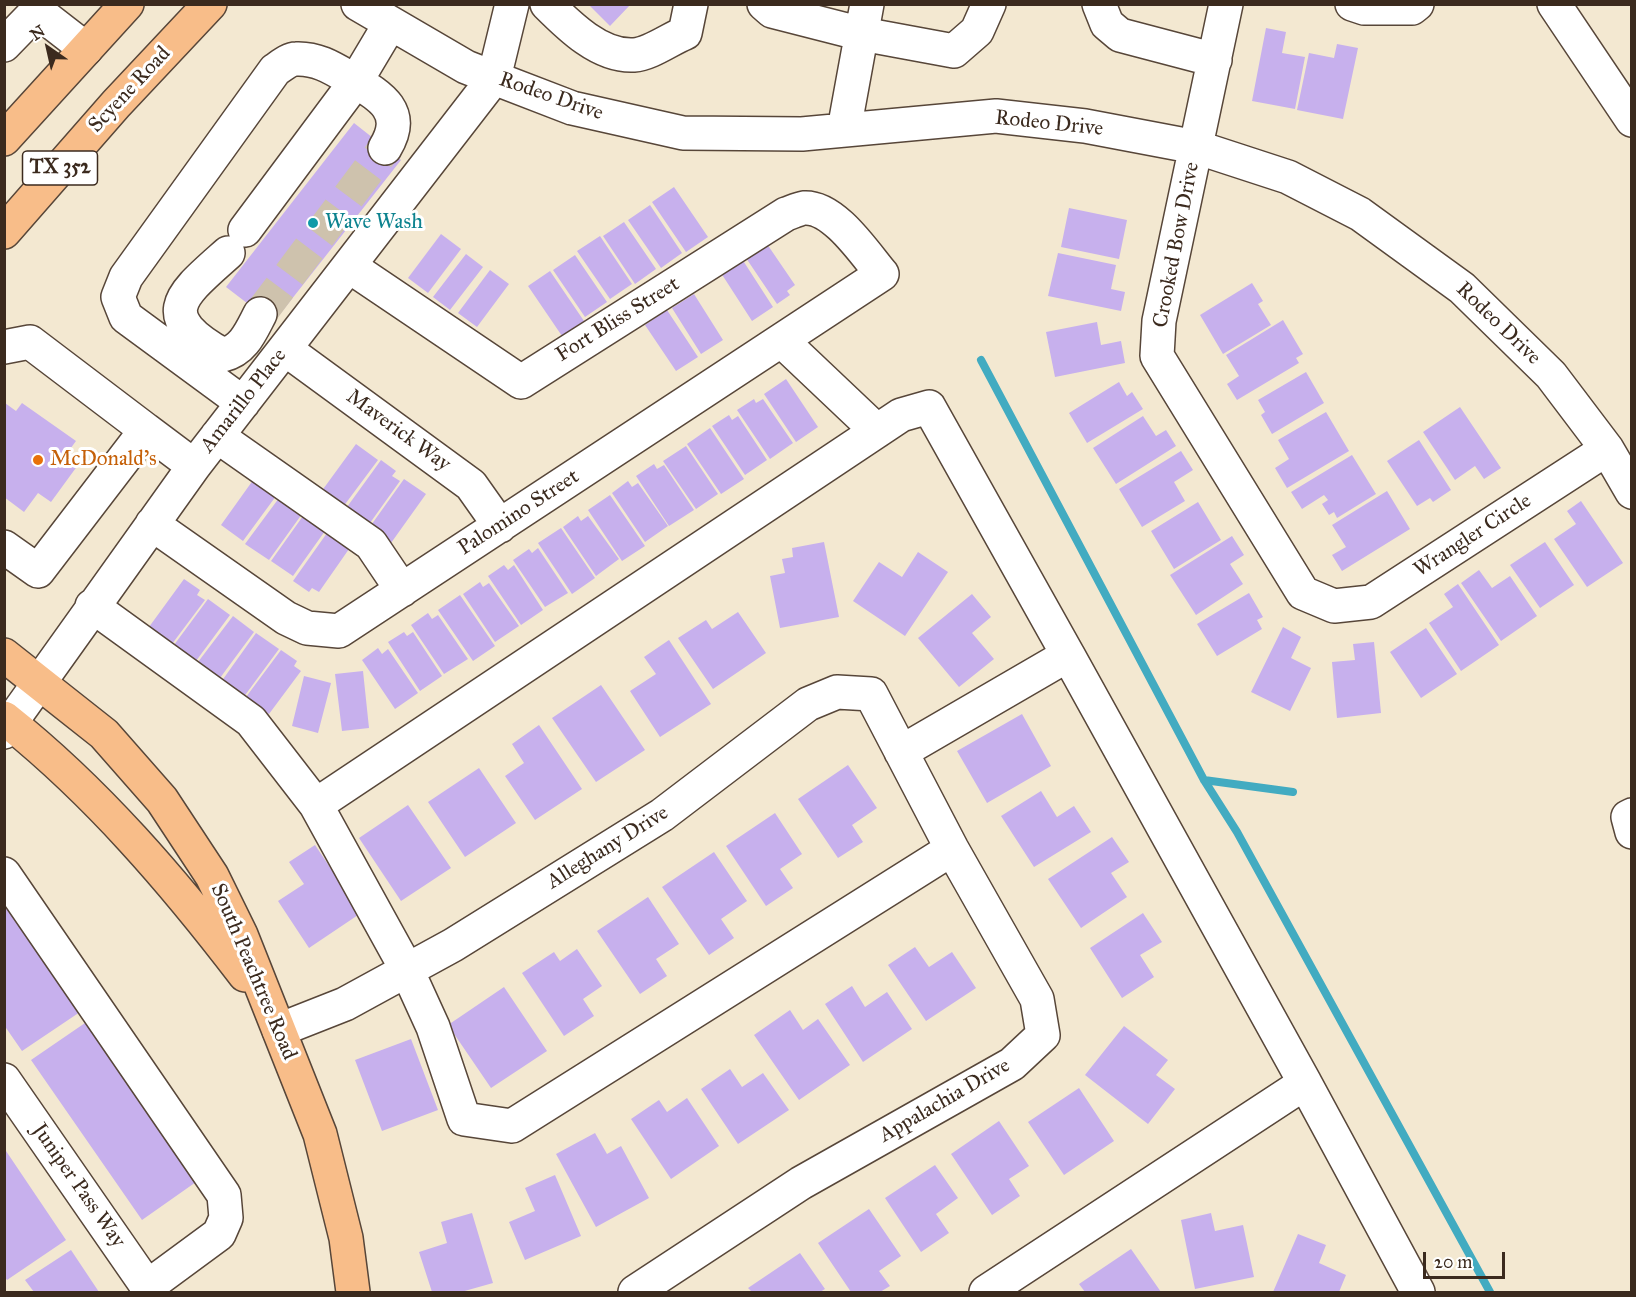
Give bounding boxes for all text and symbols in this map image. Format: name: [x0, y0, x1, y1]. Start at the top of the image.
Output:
north arrow: [18, 18, 78, 78]
text: N: [27, 21, 49, 44]
street label: Scyene Road: [84, 42, 176, 138]
street label: Rodeo Drive: [496, 67, 606, 127]
street label: Rodeo Drive: [994, 106, 1104, 142]
road number: TX 352: [22, 151, 98, 185]
street label: Crooked Bow Drive: [1149, 160, 1205, 330]
place label: Wave Wash: [325, 210, 423, 236]
marker: Wave Wash: [306, 216, 320, 230]
street label: Fort Bliss Street: [551, 272, 685, 368]
street label: Rodeo Drive: [1450, 277, 1546, 371]
street label: Amarillo Place: [196, 344, 292, 458]
street label: Maverick Way: [341, 385, 455, 477]
place label: McDonald's: [50, 447, 157, 473]
marker: McDonald's: [31, 453, 45, 467]
street label: Palomino Street: [454, 465, 584, 561]
street label: Wrangler Circle: [1410, 489, 1536, 583]
street label: Alleghany Drive: [543, 801, 673, 895]
street label: South Peachtree Road: [204, 880, 302, 1064]
street label: Appalachia Drive: [875, 1053, 1015, 1149]
street label: Juniper Pass Way: [26, 1119, 130, 1253]
scale bar: [1426, 1240, 1508, 1278]
text: 20 m: [1434, 1251, 1472, 1273]

